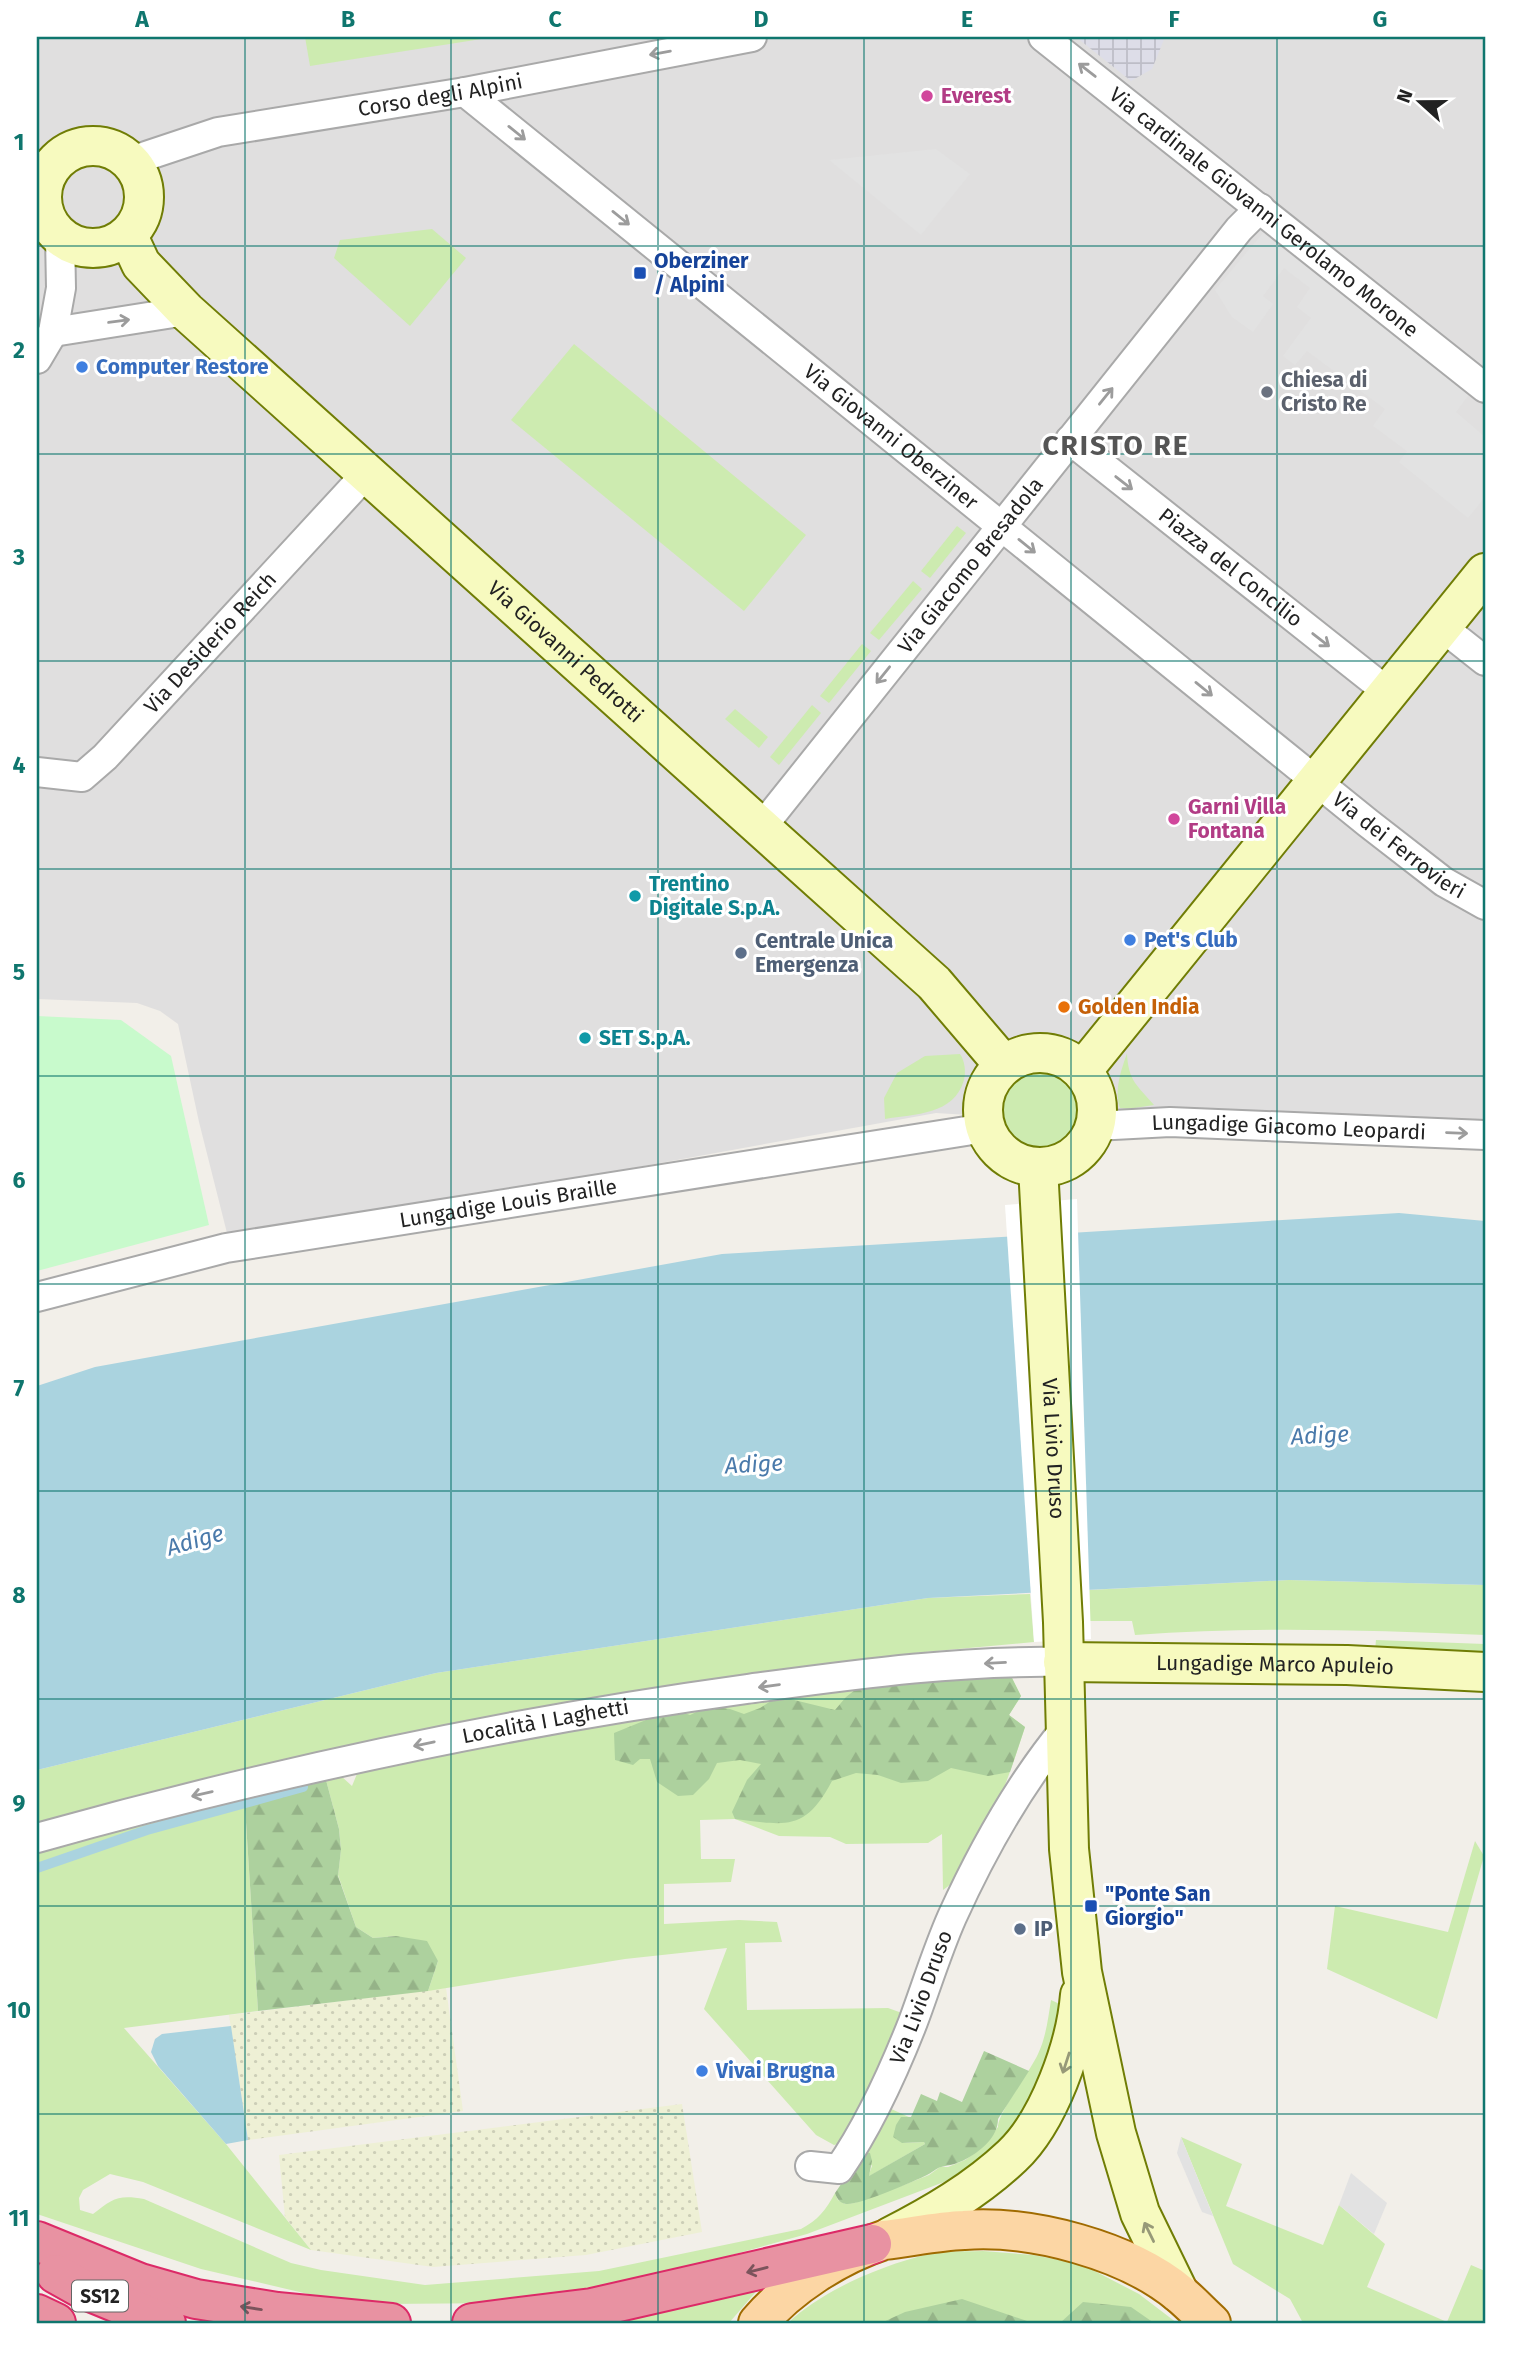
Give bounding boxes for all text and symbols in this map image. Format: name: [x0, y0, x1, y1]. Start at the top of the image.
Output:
text: A: [134, 5, 149, 33]
text: B: [341, 5, 355, 33]
text: C: [548, 5, 562, 33]
text: D: [754, 5, 769, 33]
text: E: [961, 5, 973, 33]
text: F: [1168, 5, 1180, 33]
text: G: [1373, 5, 1387, 33]
one-way arrow: [649, 47, 672, 61]
one-way arrow: [1079, 62, 1097, 77]
north arrow: [1386, 66, 1456, 136]
street label: Corso degli Alpini: [356, 68, 525, 122]
street label: Via cardinale Giovanni Gerolamo Morone: [1104, 82, 1424, 343]
place label: Everest: [941, 83, 1012, 109]
text: N: [1392, 86, 1418, 106]
marker: Everest: [919, 88, 935, 104]
one-way arrow: [507, 126, 525, 141]
text: 1: [14, 128, 24, 156]
one-way arrow: [612, 210, 630, 226]
place label: Oberziner / Alpini: [654, 248, 749, 298]
marker: Oberziner / Alpini: [632, 265, 648, 281]
one-way arrow: [107, 314, 130, 327]
text: 2: [13, 336, 25, 364]
place label: Computer Restore: [96, 354, 269, 380]
street label: Via Giovanni Oberziner: [798, 358, 983, 515]
marker: Computer Restore: [74, 359, 90, 375]
place label: Chiesa di Cristo Re: [1281, 367, 1367, 417]
marker: Chiesa di Cristo Re: [1259, 384, 1275, 400]
one-way arrow: [1098, 387, 1113, 406]
district label: CRISTO RE: [1042, 429, 1190, 462]
street label: Via Giacomo Bresadola: [892, 472, 1049, 659]
one-way arrow: [1114, 475, 1132, 490]
street label: Piazza del Concilio: [1153, 502, 1308, 632]
one-way arrow: [1017, 538, 1035, 554]
text: 3: [12, 543, 25, 571]
street label: Via Desiderio Reich: [139, 567, 282, 719]
street label: Via Giovanni Pedrotti: [482, 575, 649, 728]
one-way arrow: [1311, 632, 1329, 647]
one-way arrow: [876, 665, 891, 684]
one-way arrow: [1194, 681, 1213, 696]
text: 4: [13, 751, 26, 779]
street label: Via dei Ferrovieri: [1327, 786, 1470, 904]
place label: Garni Villa Fontana: [1188, 794, 1286, 844]
marker: Garni Villa Fontana: [1166, 811, 1182, 827]
place label: Trentino Digitale S.p.A.: [649, 871, 780, 921]
marker: Trentino Digitale S.p.A.: [627, 888, 643, 904]
place label: Pet's Club: [1144, 927, 1238, 953]
place label: Centrale Unica Emergenza: [755, 928, 893, 978]
marker: Pet's Club: [1122, 932, 1138, 948]
marker: Centrale Unica Emergenza: [733, 945, 749, 961]
text: 5: [13, 958, 25, 986]
place label: Golden India: [1078, 994, 1200, 1020]
marker: Golden India: [1056, 999, 1072, 1015]
place label: SET S.p.A.: [599, 1025, 691, 1051]
marker: SET S.p.A.: [577, 1030, 593, 1046]
street label: Lungadige Giacomo Leopardi: [1151, 1109, 1426, 1146]
one-way arrow: [1445, 1127, 1468, 1140]
text: 6: [13, 1166, 26, 1194]
street label: Lungadige Louis Braille: [398, 1173, 619, 1233]
text: 7: [14, 1374, 25, 1402]
street label: Via Livio Druso: [1037, 1377, 1070, 1520]
water label: Adige: [1289, 1419, 1350, 1451]
water label: Adige: [723, 1448, 784, 1480]
water label: Adige: [162, 1518, 227, 1562]
text: 8: [12, 1581, 26, 1609]
street label: Lungadige Marco Apuleio: [1156, 1650, 1395, 1680]
one-way arrow: [984, 1656, 1007, 1669]
one-way arrow: [758, 1680, 781, 1693]
street label: Località I Laghetti: [460, 1694, 631, 1749]
one-way arrow: [413, 1738, 436, 1751]
one-way arrow: [191, 1788, 214, 1801]
text: 9: [13, 1789, 26, 1817]
place label: "Ponte San Giorgio": [1105, 1881, 1211, 1931]
marker: "Ponte San Giorgio": [1083, 1898, 1099, 1914]
place label: IP: [1034, 1916, 1053, 1942]
marker: IP: [1012, 1921, 1028, 1937]
street label: Via Livio Druso: [884, 1927, 958, 2068]
text: 10: [7, 1996, 31, 2024]
one-way arrow: [1058, 2051, 1071, 2073]
place label: Vivai Brugna: [715, 2058, 835, 2084]
marker: Vivai Brugna: [694, 2063, 710, 2079]
text: 11: [9, 2204, 29, 2232]
one-way arrow: [1142, 2222, 1156, 2243]
one-way arrow: [746, 2264, 769, 2277]
road number: SS12: [72, 2280, 128, 2312]
one-way arrow: [240, 2301, 262, 2314]

